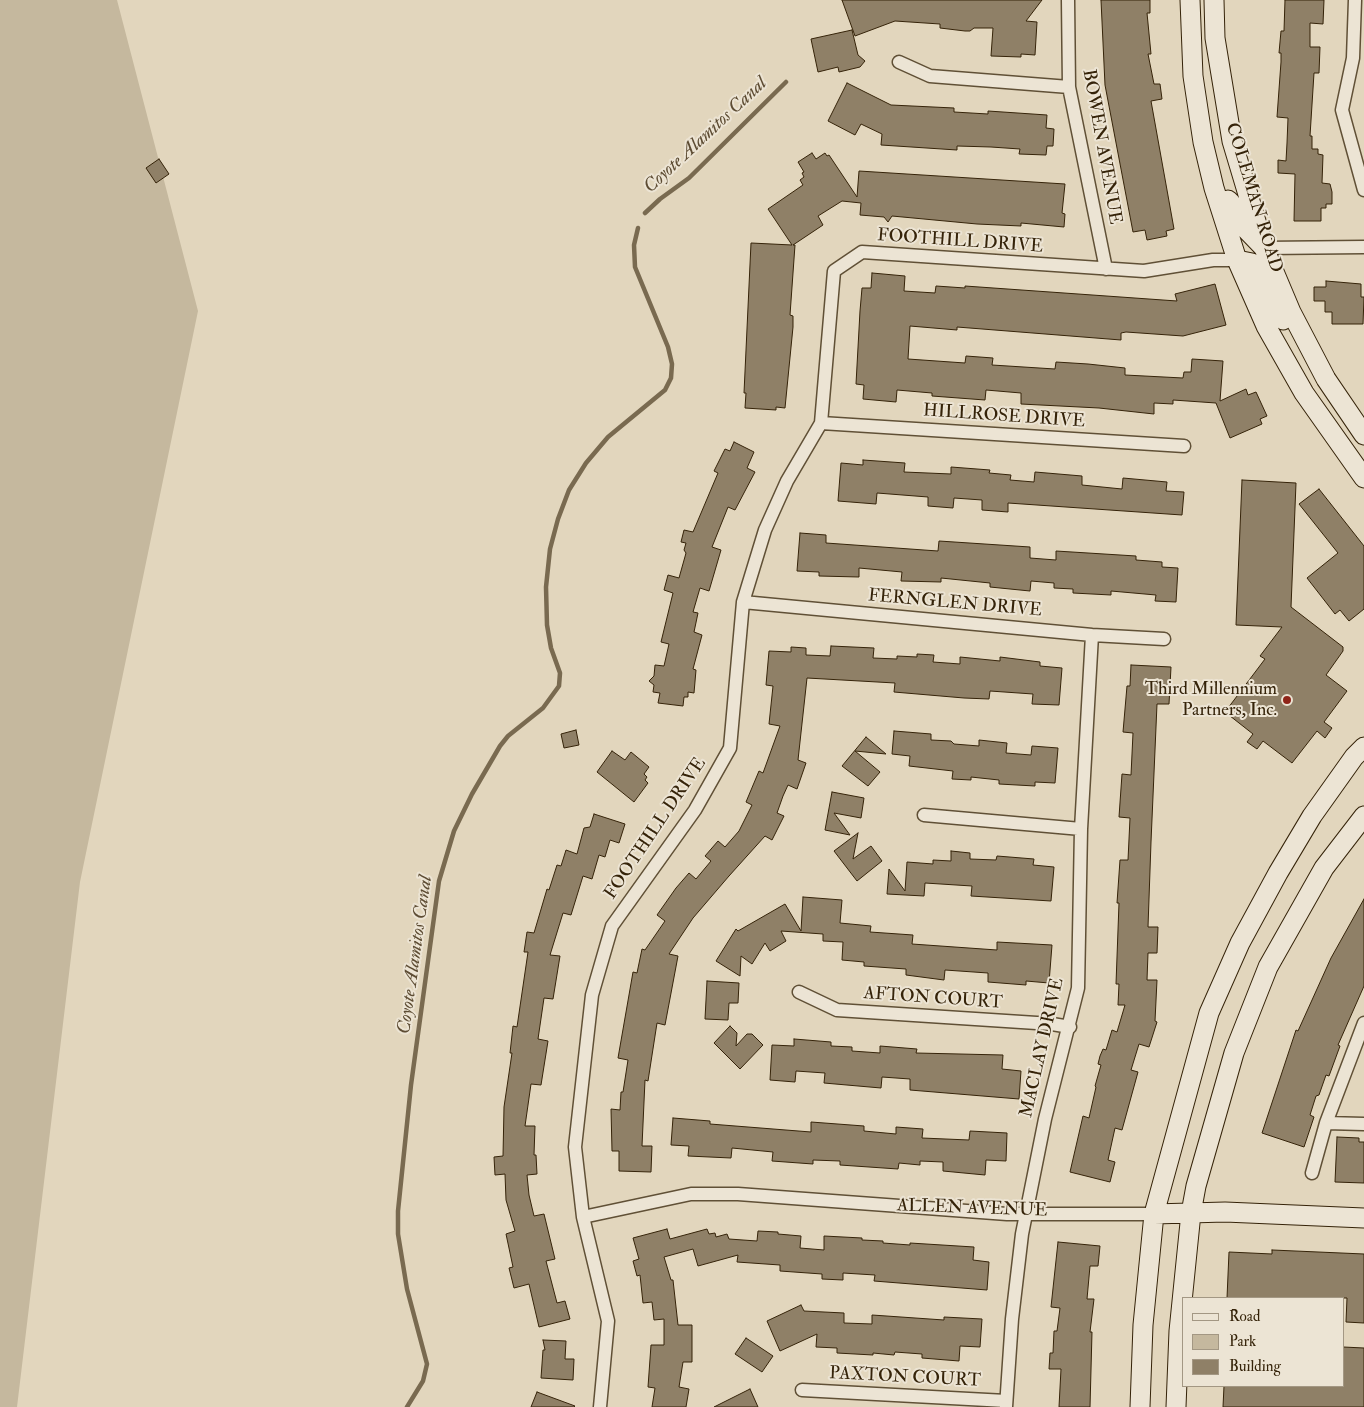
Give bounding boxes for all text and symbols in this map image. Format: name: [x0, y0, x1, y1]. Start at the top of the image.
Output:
street label: BOWEN AVENUE: [1077, 68, 1125, 226]
water label: Coyote Alamitos Canal: [640, 73, 772, 199]
street label: COLEMAN ROAD: [1220, 120, 1286, 276]
street label: FOOTHILL DRIVE: [876, 225, 1044, 259]
street label: HILLROSE DRIVE: [922, 401, 1086, 433]
street label: FERNGLEN DRIVE: [867, 586, 1043, 622]
place label: Third Millennium Partners, Inc.: [1145, 679, 1277, 722]
marker: Third Millennium Partners, Inc.: [1281, 694, 1293, 706]
street label: FOOTHILL DRIVE: [601, 754, 711, 904]
water label: Coyote Alamitos Canal: [394, 874, 438, 1036]
street label: MACLAY DRIVE: [1016, 976, 1070, 1120]
street label: AFTON COURT: [863, 983, 1003, 1015]
street label: ALLEN AVENUE: [896, 1196, 1048, 1222]
legend: [1182, 1297, 1344, 1387]
text: Road: [1229, 1307, 1260, 1326]
text: Park: [1229, 1332, 1256, 1351]
text: Building: [1229, 1357, 1281, 1376]
street label: PAXTON COURT: [829, 1363, 981, 1393]

